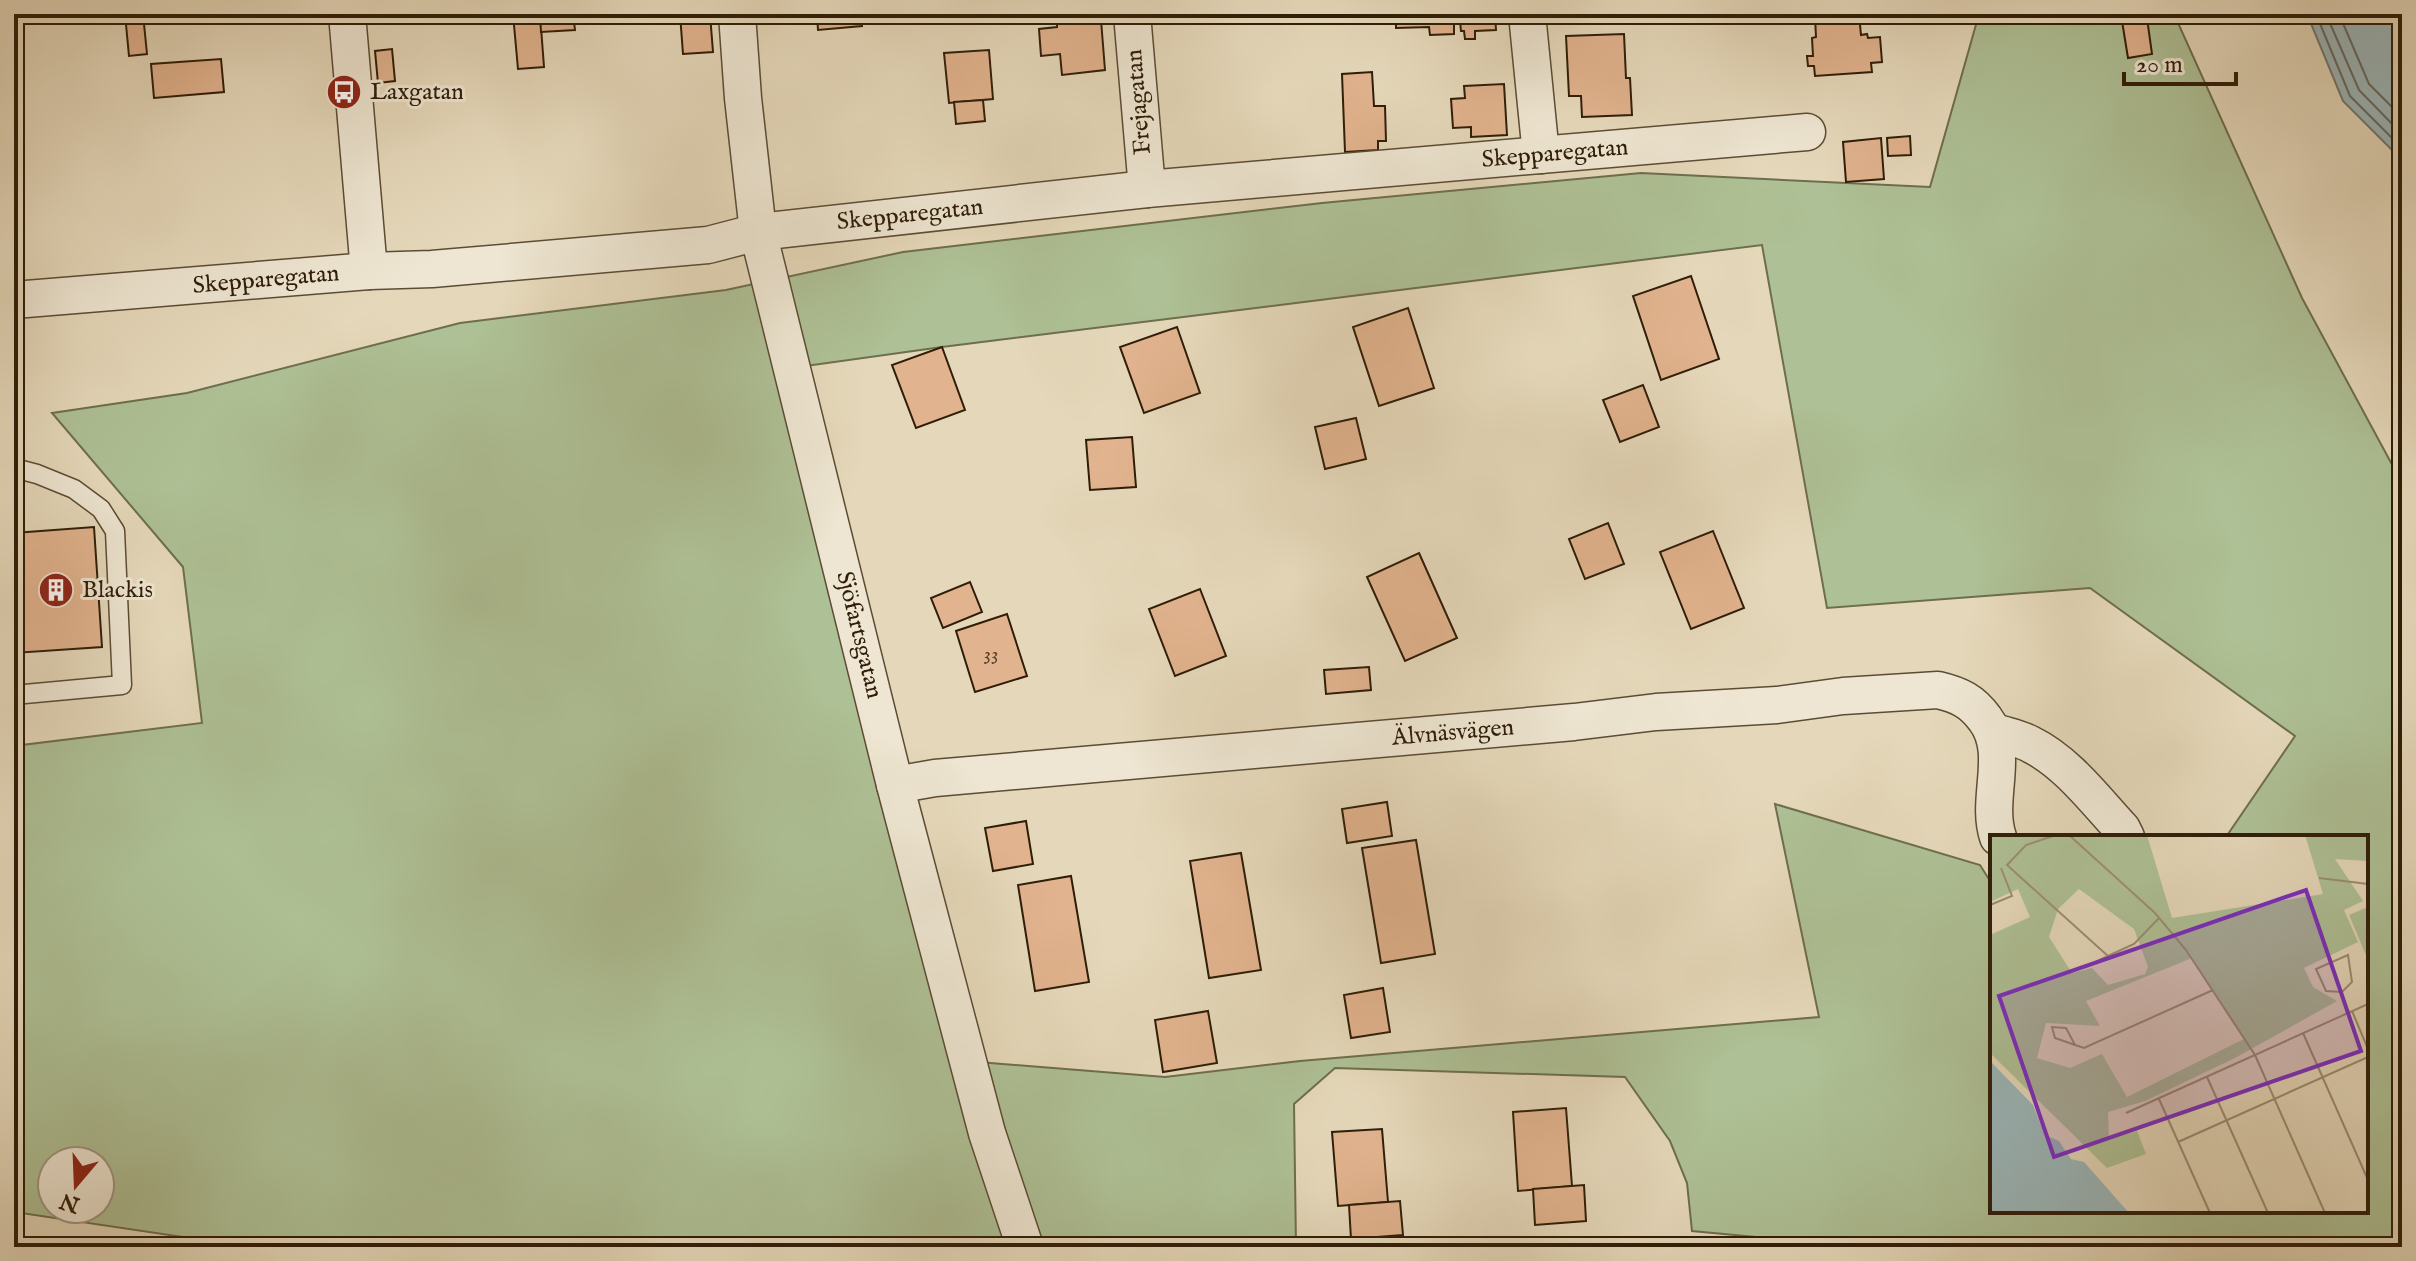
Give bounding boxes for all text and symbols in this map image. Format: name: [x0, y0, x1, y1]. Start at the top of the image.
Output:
scale bar: [2124, 36, 2236, 86]
street label: Frejagatan: [1119, 48, 1159, 156]
text: 20 m: [2136, 50, 2183, 81]
bus stop icon: Laxgatan: [325, 73, 363, 111]
place label: Laxgatan: [370, 77, 464, 108]
street label: Skepparegatan: [1480, 132, 1630, 176]
street label: Skepparegatan: [835, 192, 985, 238]
street label: Skepparegatan: [191, 258, 341, 302]
street label: Sjöfartsgatan: [828, 568, 890, 702]
building icon: Blackis: [37, 571, 75, 609]
place label: Blackis: [82, 575, 153, 606]
house number: 33: [984, 642, 998, 667]
street label: Älvnäsvägen: [1390, 712, 1516, 754]
inset map: [1990, 835, 2368, 1213]
north arrow: [36, 1145, 116, 1225]
text: N: [57, 1186, 85, 1219]

